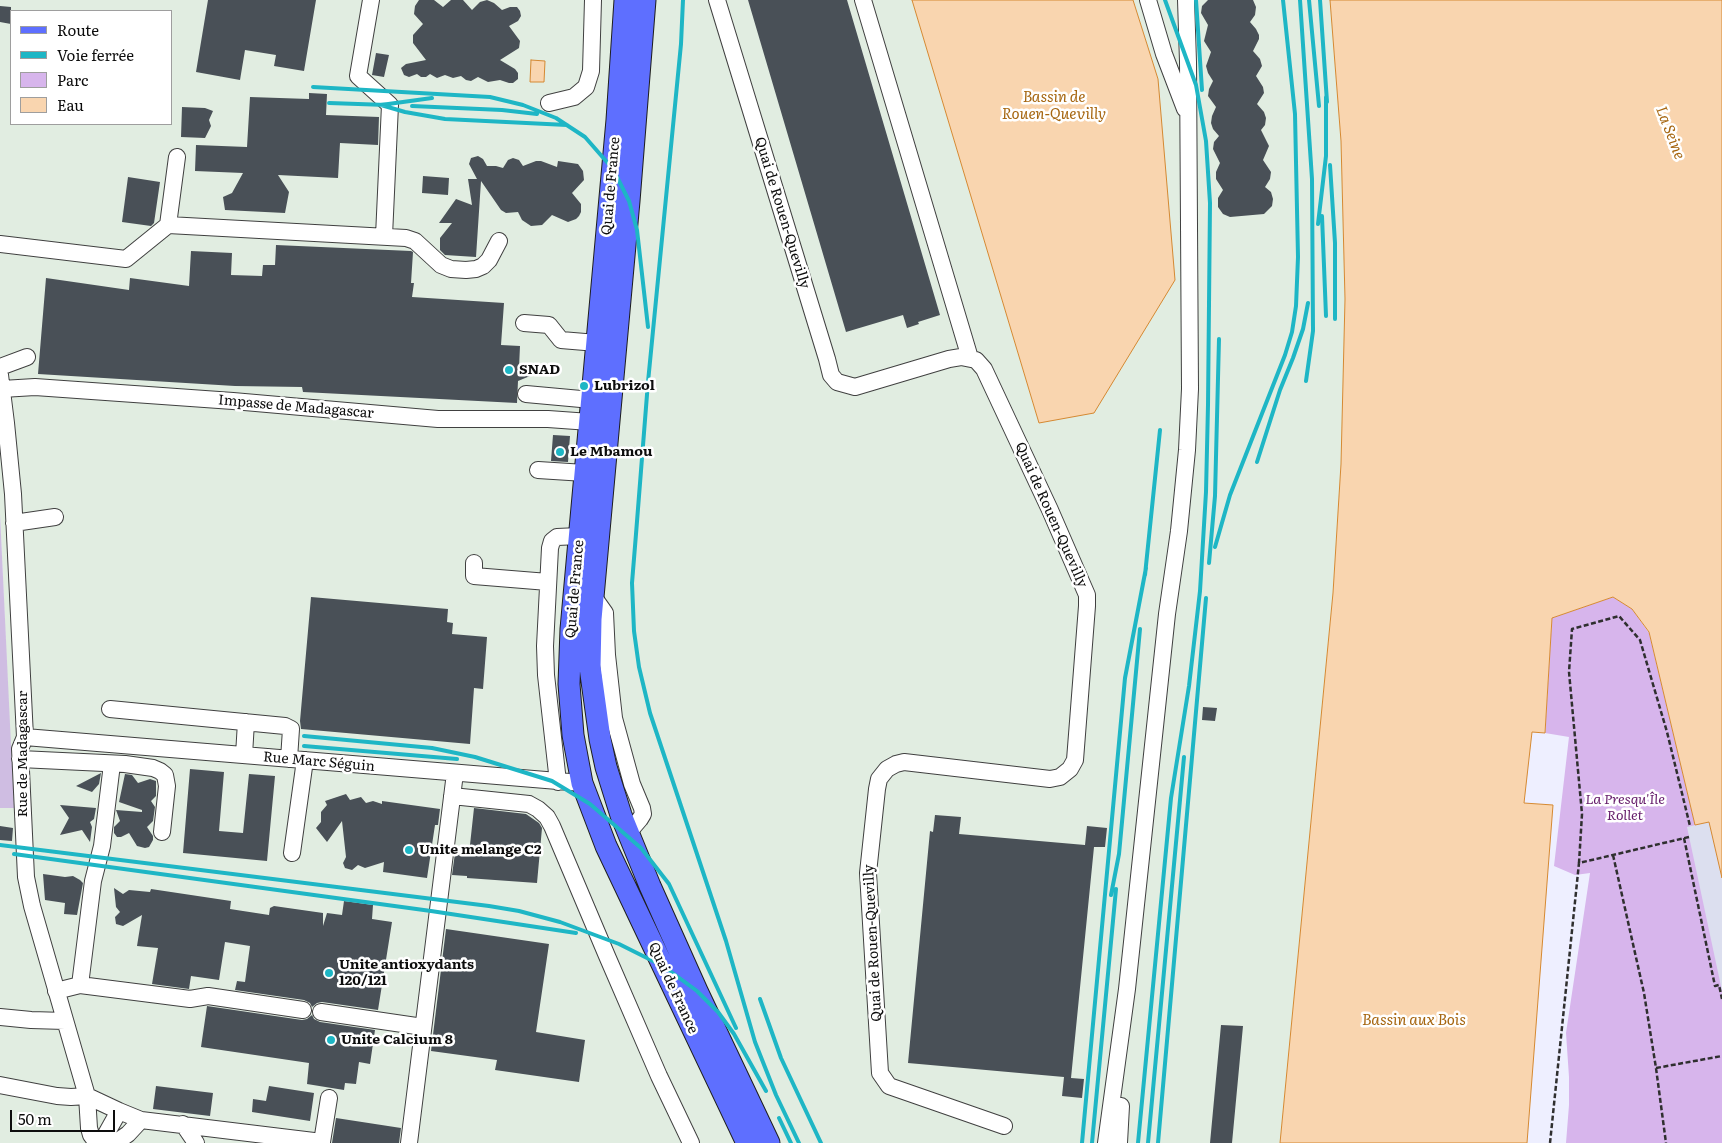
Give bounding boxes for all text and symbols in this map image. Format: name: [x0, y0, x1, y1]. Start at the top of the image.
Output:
legend: [10, 10, 172, 125]
text: Route: [57, 18, 99, 41]
text: Voie ferrée: [57, 43, 134, 66]
text: Parc: [57, 68, 88, 91]
water label: Bassin de Rouen-Quevilly: [1002, 89, 1106, 124]
text: Eau: [57, 93, 84, 116]
water label: La Seine: [1652, 104, 1688, 162]
street label: Quai de Rouen-Quevilly: [751, 135, 813, 291]
street label: Quai de France: [598, 136, 624, 236]
place label: SNAD: [519, 362, 560, 378]
marker: SNAD: [503, 364, 515, 376]
place label: Lubrizol: [594, 378, 655, 394]
marker: Lubrizol: [578, 380, 590, 392]
street label: Impasse de Madagascar: [217, 392, 375, 422]
street label: Quai de Rouen-Quevilly: [1011, 440, 1091, 590]
place label: Le Mbamou: [570, 444, 652, 460]
marker: Le Mbamou: [554, 446, 566, 458]
street label: Quai de France: [562, 539, 588, 639]
street label: Rue de Madagascar: [15, 691, 31, 817]
street label: Rue Marc Séguin: [262, 749, 376, 775]
park label: La Presqu'Île Rollet: [1585, 792, 1665, 824]
place label: Unite melange C2: [419, 842, 542, 858]
marker: Unite melange C2: [403, 844, 415, 856]
street label: Quai de Rouen-Quevilly: [860, 864, 886, 1022]
street label: Quai de France: [645, 940, 701, 1036]
place label: Unite antioxydants 120/121: [339, 957, 474, 990]
marker: Unite antioxydants 120/121: [323, 967, 335, 979]
water label: Bassin aux Bois: [1362, 1012, 1466, 1030]
place label: Unite Calcium 8: [341, 1032, 453, 1048]
marker: Unite Calcium 8: [325, 1034, 337, 1046]
scale bar: [12, 1100, 118, 1132]
text: 50 m: [18, 1107, 52, 1130]

